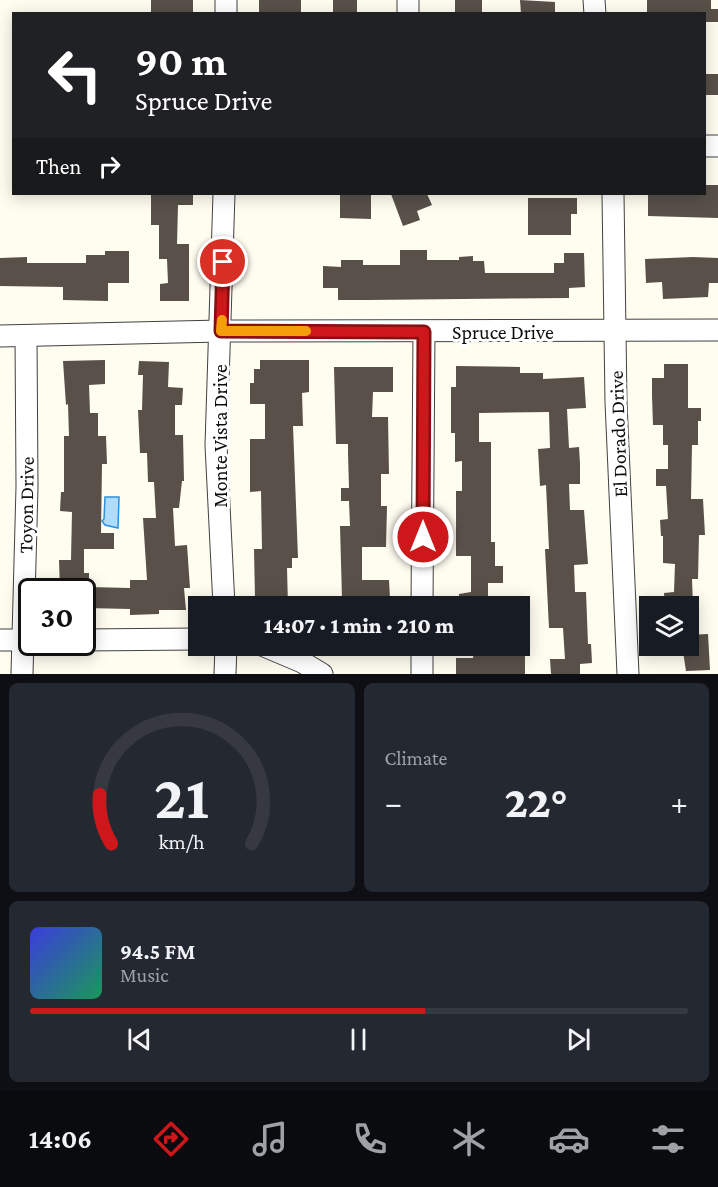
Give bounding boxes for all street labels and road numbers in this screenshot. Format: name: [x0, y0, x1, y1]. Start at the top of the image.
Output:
street label: Spruce Drive: [452, 321, 554, 344]
street label: Monte Vista Drive: [209, 364, 231, 508]
street label: El Dorado Drive: [605, 370, 631, 498]
street label: Toyon Drive: [14, 456, 39, 554]

